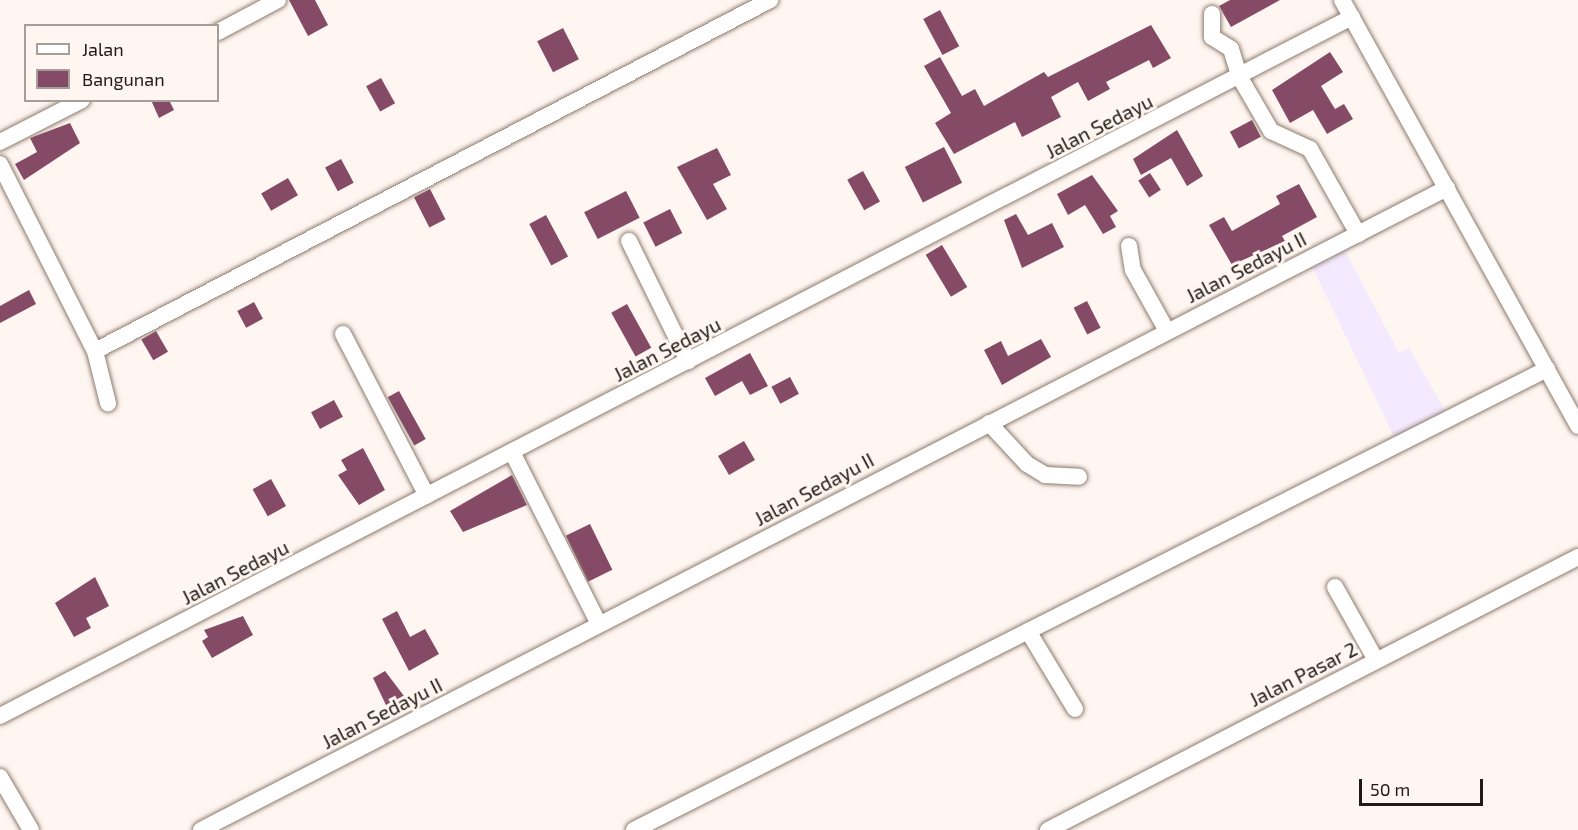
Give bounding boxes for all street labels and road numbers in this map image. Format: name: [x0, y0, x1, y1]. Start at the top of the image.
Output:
street label: Jalan Sedayu: [1041, 89, 1157, 163]
street label: Jalan Sedayu II: [1182, 226, 1310, 308]
street label: Jalan Sedayu: [609, 312, 725, 386]
street label: Jalan Sedayu II: [750, 447, 878, 531]
street label: Jalan Sedayu: [177, 535, 293, 609]
street label: Jalan Pasar 2: [1245, 636, 1361, 712]
street label: Jalan Sedayu II: [318, 672, 446, 754]

